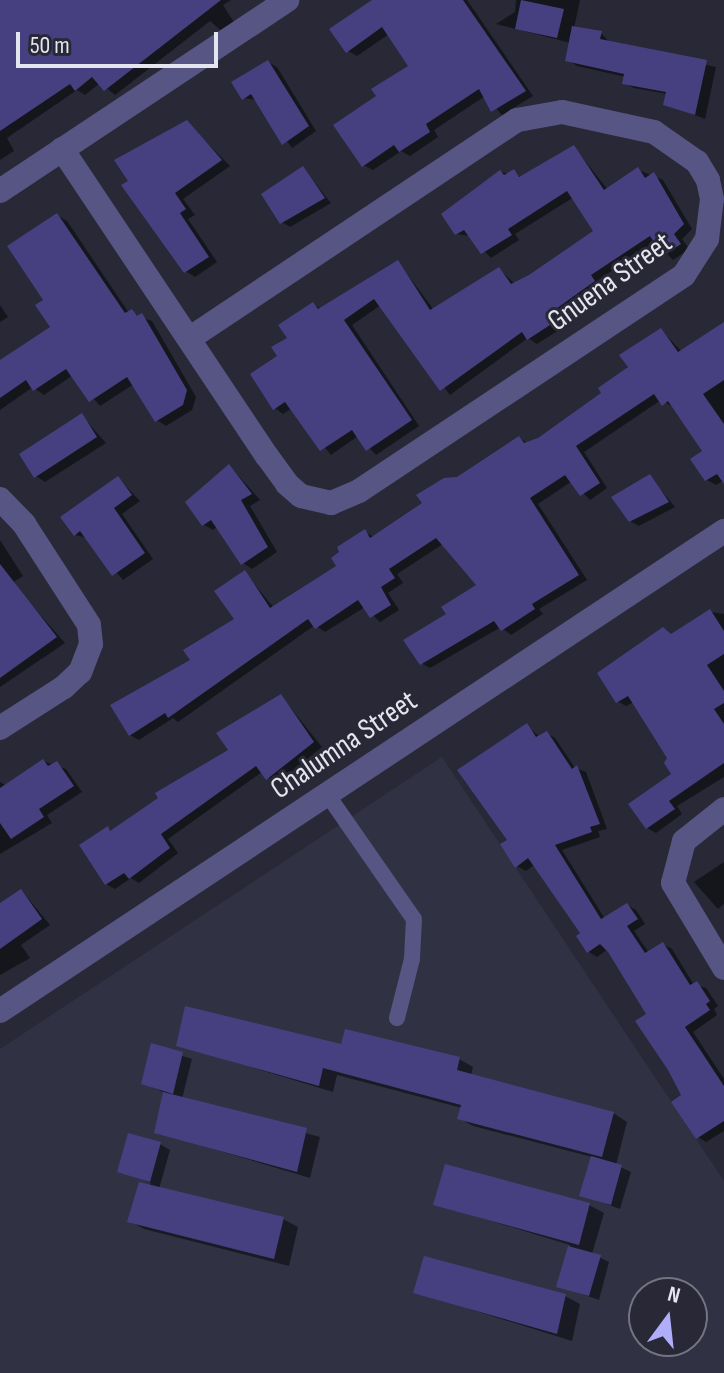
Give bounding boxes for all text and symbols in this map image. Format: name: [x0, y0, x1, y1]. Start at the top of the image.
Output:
scale bar: [20, 16, 222, 66]
text: 50 m: [30, 31, 70, 60]
street label: Gnuena Street: [541, 225, 679, 339]
street label: Chalumna Street: [264, 683, 424, 807]
north arrow: [628, 1277, 708, 1357]
text: N: [665, 1281, 683, 1310]

